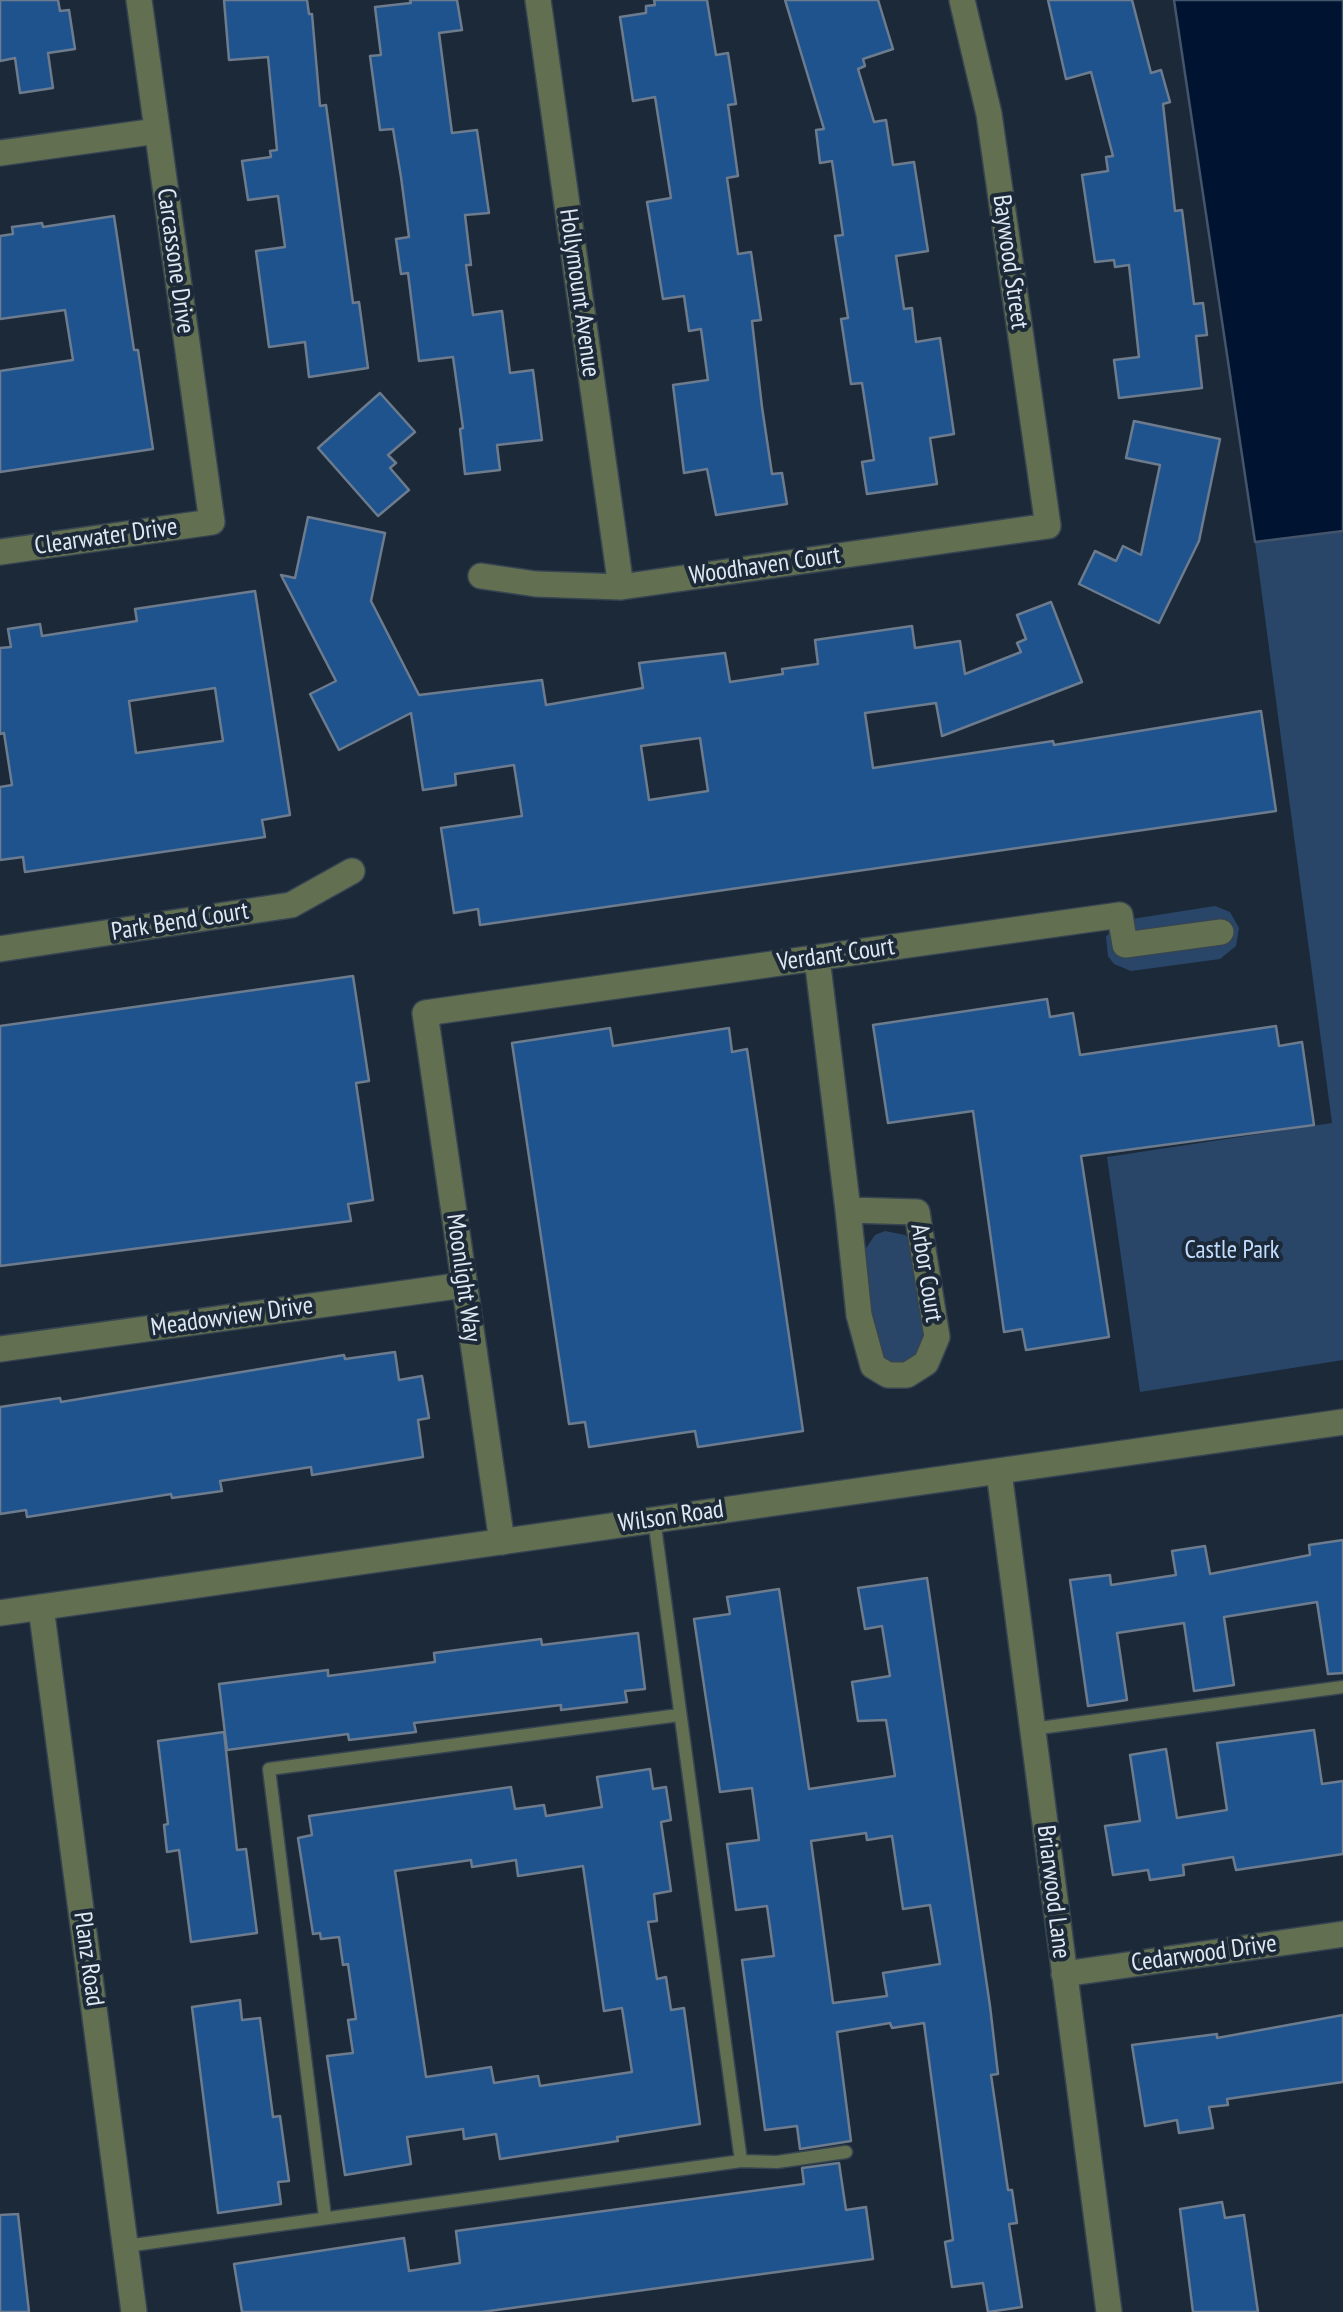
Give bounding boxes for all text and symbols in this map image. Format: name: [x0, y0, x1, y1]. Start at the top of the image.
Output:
street label: Carcassone Drive: [150, 186, 200, 336]
street label: Baywood Street: [986, 193, 1034, 331]
street label: Hollymount Avenue: [552, 207, 606, 379]
street label: Clearwater Drive: [33, 512, 179, 562]
street label: Woodhaven Court: [687, 541, 843, 591]
street label: Park Bend Court: [109, 896, 251, 948]
street label: Verdant Court: [775, 932, 897, 978]
street label: Moonlight Way: [439, 1212, 487, 1344]
street label: Arbor Court: [903, 1222, 949, 1324]
park label: Castle Park: [1184, 1236, 1280, 1266]
street label: Meadowview Drive: [149, 1291, 315, 1343]
street label: Wilson Road: [616, 1495, 726, 1539]
street label: Briarwood Lane: [1030, 1823, 1076, 1961]
street label: Planz Road: [67, 1910, 109, 2008]
street label: Cedarwood Drive: [1129, 1929, 1279, 1979]

